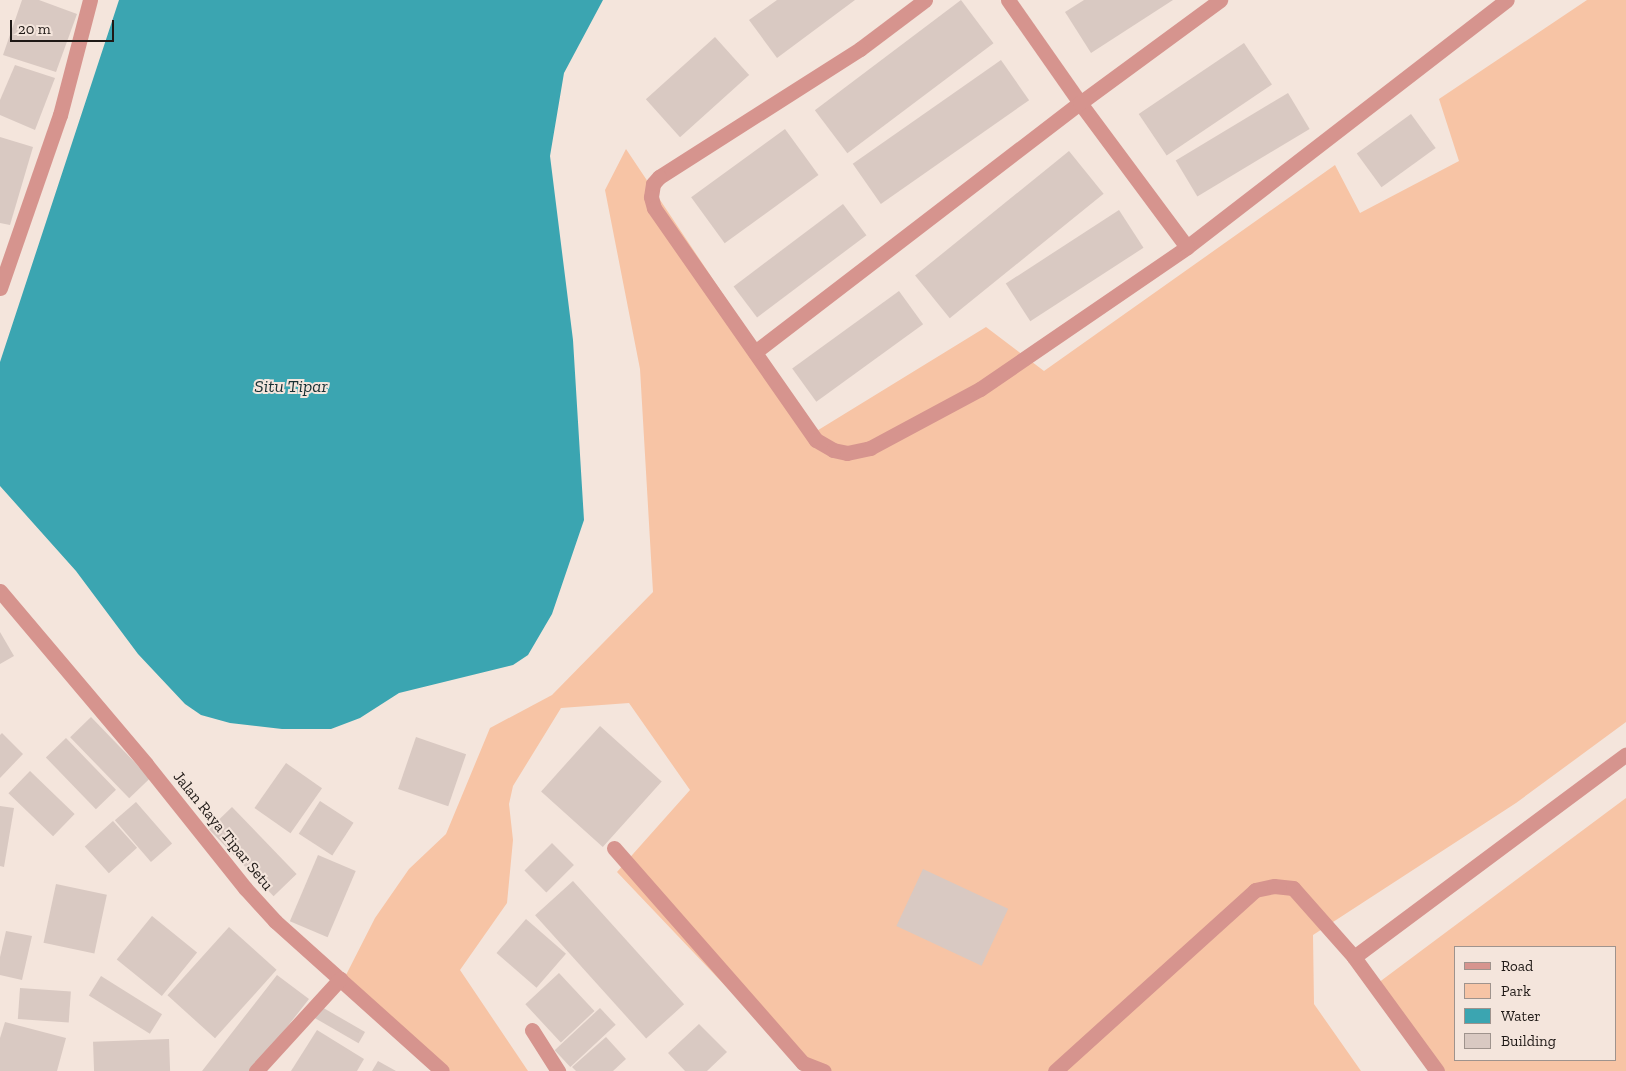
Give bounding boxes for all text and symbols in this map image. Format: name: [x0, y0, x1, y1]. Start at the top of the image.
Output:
scale bar: [12, 10, 116, 42]
text: 20 m: [18, 20, 51, 38]
water label: Situ Tipar: [254, 375, 328, 397]
street label: Jalan Raya Tipar Setu: [169, 767, 277, 895]
legend: [1454, 946, 1616, 1061]
text: Road: [1501, 957, 1533, 975]
text: Park: [1501, 982, 1531, 1000]
text: Water: [1501, 1007, 1541, 1025]
text: Building: [1501, 1032, 1556, 1050]

